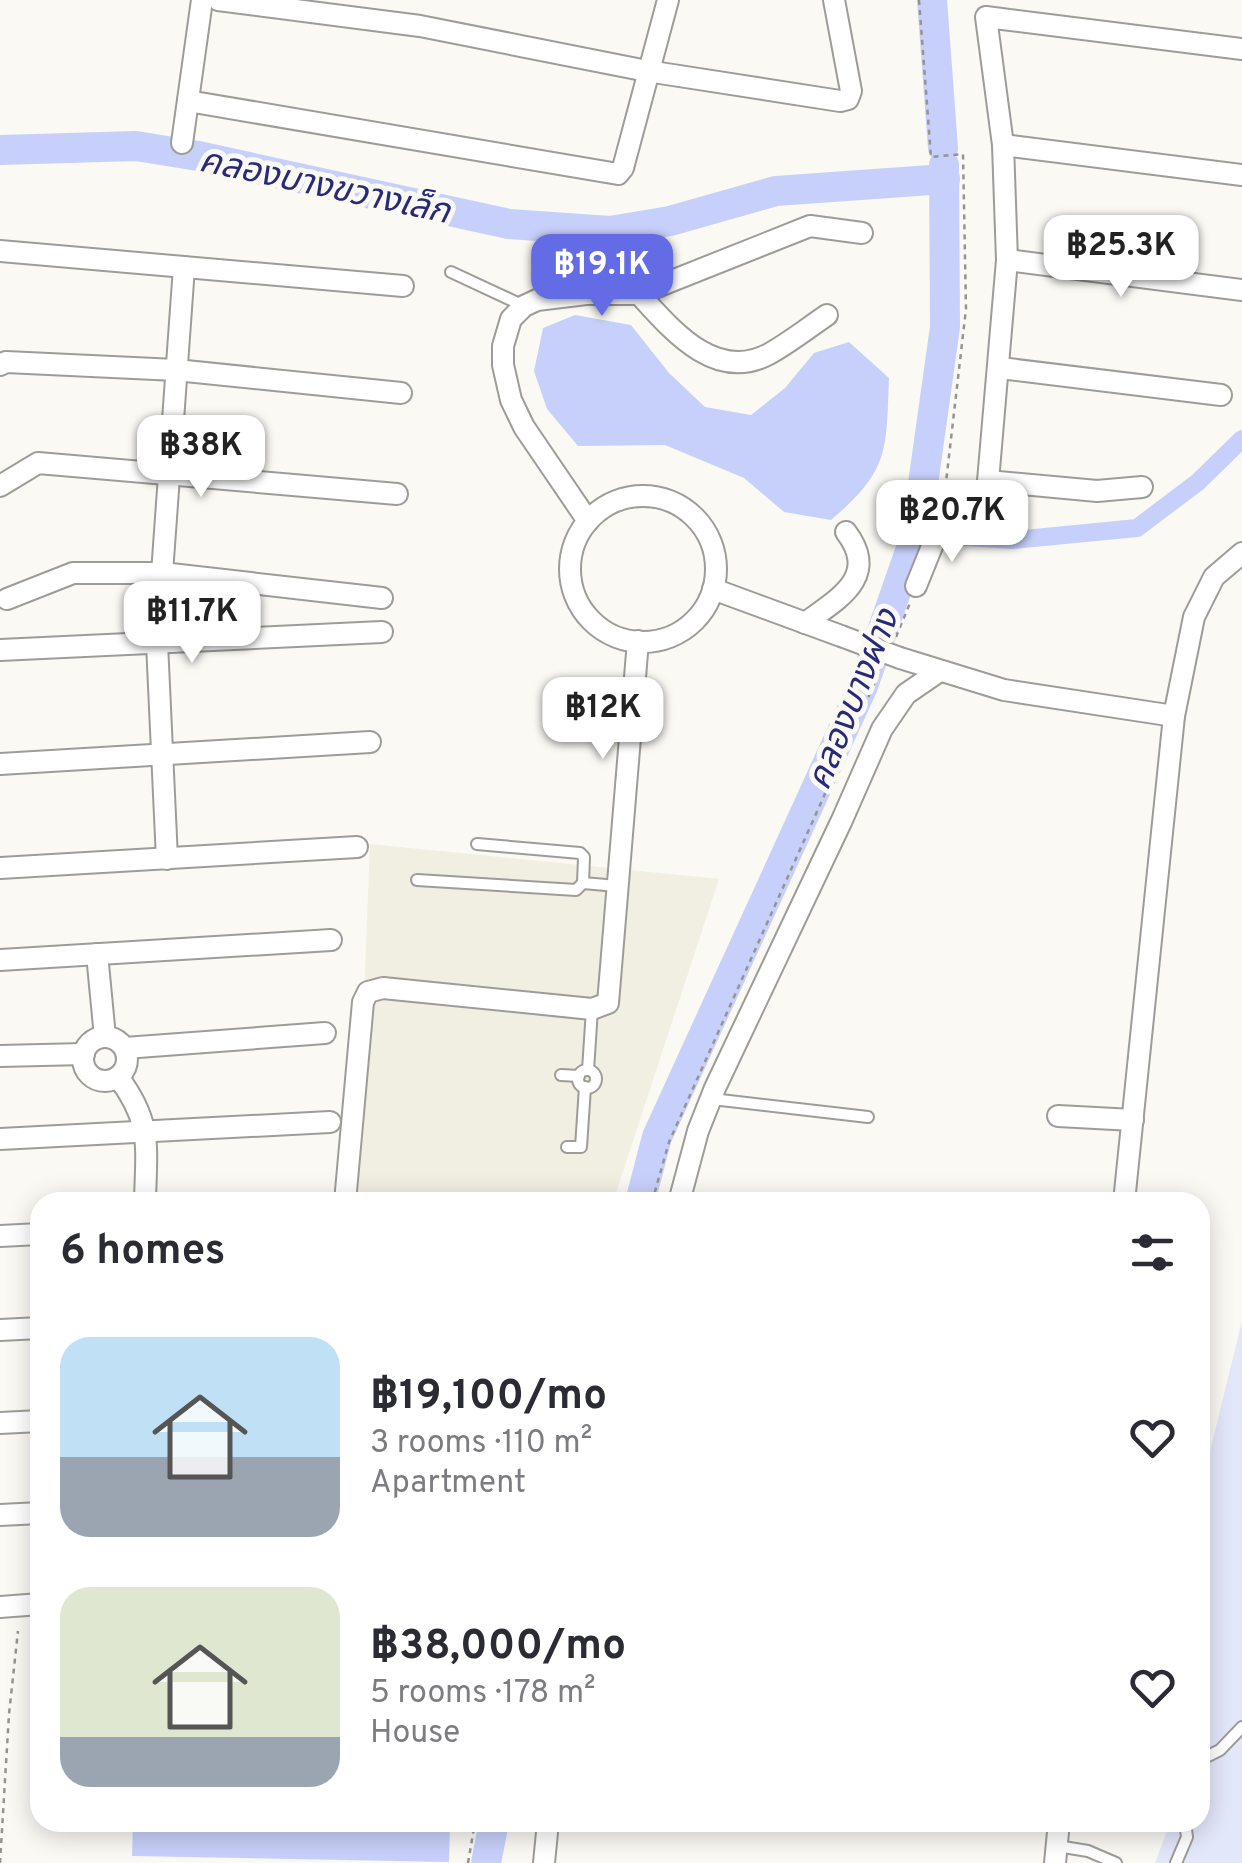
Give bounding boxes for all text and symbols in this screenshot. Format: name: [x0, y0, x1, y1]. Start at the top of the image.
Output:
water label: คลองบางขวางเล็ก: [195, 140, 455, 236]
pin: ฿25.3K: [1040, 215, 1202, 300]
text: ฿25.3K: [1066, 227, 1176, 267]
pin: ฿19.1K: [521, 234, 683, 319]
text: ฿19.1K: [553, 246, 651, 286]
pin: ฿38K: [142, 415, 260, 500]
text: ฿38K: [159, 427, 243, 467]
pin: ฿20.7K: [871, 480, 1033, 565]
text: ฿20.7K: [898, 492, 1006, 532]
pin: ฿11.7K: [111, 581, 273, 666]
text: ฿11.7K: [146, 593, 238, 633]
water label: คลองบางฝาง: [799, 602, 912, 797]
pin: ฿12K: [544, 677, 662, 762]
text: ฿12K: [564, 689, 642, 729]
icon: filters: [1125, 1225, 1180, 1280]
text: 6 homes: [60, 1226, 225, 1279]
text: ฿19,100/mo: [370, 1371, 607, 1424]
icon: home: [140, 1377, 260, 1497]
icon: heart: [1125, 1410, 1180, 1465]
text: 3 rooms · 110 m²: [370, 1424, 592, 1464]
text: Apartment: [370, 1464, 526, 1504]
text: ฿38,000/mo: [370, 1621, 626, 1674]
icon: home: [140, 1627, 260, 1747]
icon: heart: [1125, 1660, 1180, 1715]
text: 5 rooms · 178 m²: [370, 1674, 596, 1714]
text: House: [370, 1714, 460, 1754]

